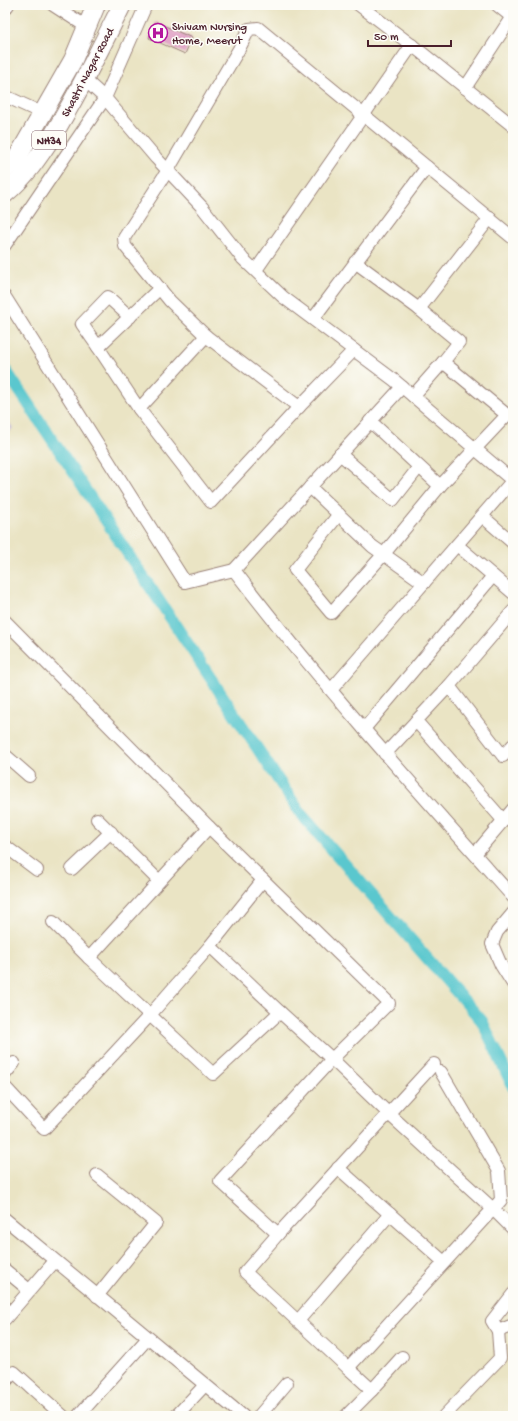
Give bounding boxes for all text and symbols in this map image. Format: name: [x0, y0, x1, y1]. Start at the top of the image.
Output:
place label: Shivam Nursing Home, Meerut: [172, 21, 247, 49]
hospital icon: Shivam Nursing Home, Meerut: [147, 22, 169, 44]
scale bar: [368, 22, 451, 48]
street label: Shastri Nagar Road: [59, 25, 119, 120]
text: 50 m: [374, 31, 399, 45]
road number: NH34: [32, 131, 66, 149]

